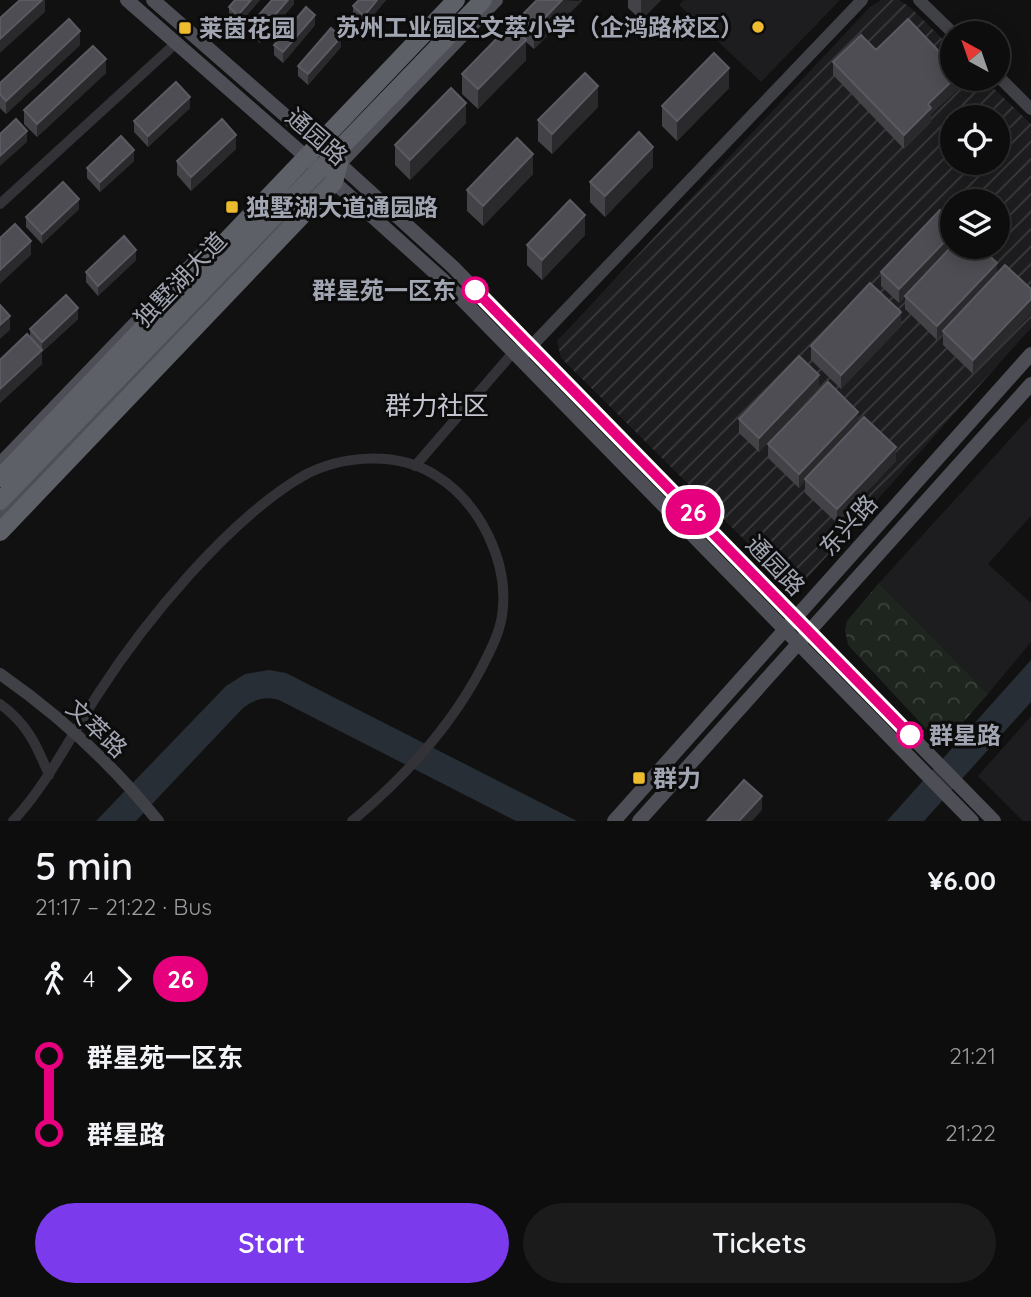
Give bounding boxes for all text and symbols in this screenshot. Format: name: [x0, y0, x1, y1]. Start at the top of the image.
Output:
place label: 苏州工业园区文萃小学（企鸿路校区）: [336, 12, 744, 42]
place label: 莱茵花园: [199, 13, 295, 43]
marker: 苏州工业园区文萃小学（企鸿路校区）: [750, 19, 766, 35]
marker: 莱茵花园: [177, 20, 193, 36]
north arrow: [940, 21, 1010, 91]
map controls: [940, 21, 1010, 259]
street label: 通园路: [280, 101, 354, 171]
button: locate: [940, 105, 1010, 175]
button: layers: [940, 189, 1010, 259]
place label: 独墅湖大道通园路: [246, 192, 438, 222]
marker: 独墅湖大道通园路: [224, 199, 240, 215]
street label: 独墅湖大道: [128, 225, 232, 333]
place label: 群星苑一区东: [312, 275, 456, 305]
marker: 群星苑一区东: [462, 277, 488, 303]
district label: 群力社区: [385, 389, 489, 422]
street label: 东兴路: [813, 488, 883, 562]
line badge: 26: [662, 489, 724, 535]
text: 26: [680, 497, 706, 527]
street label: 通园路: [740, 529, 812, 601]
street label: 文萃路: [60, 692, 134, 764]
place label: 群星路: [929, 720, 1001, 750]
marker: 群星路: [897, 722, 923, 748]
place label: 群力: [653, 763, 701, 793]
marker: 群力: [631, 770, 647, 786]
text: 5 min: [35, 842, 133, 890]
text: ¥6.00: [928, 864, 996, 897]
text: 21:17 – 21:22 · Bus: [35, 892, 212, 921]
icon: walk: [35, 960, 73, 998]
icon: forward: [105, 960, 143, 998]
text: 4: [83, 964, 95, 993]
text: 26: [167, 964, 194, 994]
text: 群星苑一区东: [87, 1041, 243, 1074]
text: 21:21: [949, 1041, 996, 1070]
text: 群星路: [87, 1118, 165, 1151]
text: 21:22: [945, 1118, 996, 1147]
button: Start: [35, 1203, 509, 1283]
button: Tickets: [523, 1203, 996, 1283]

